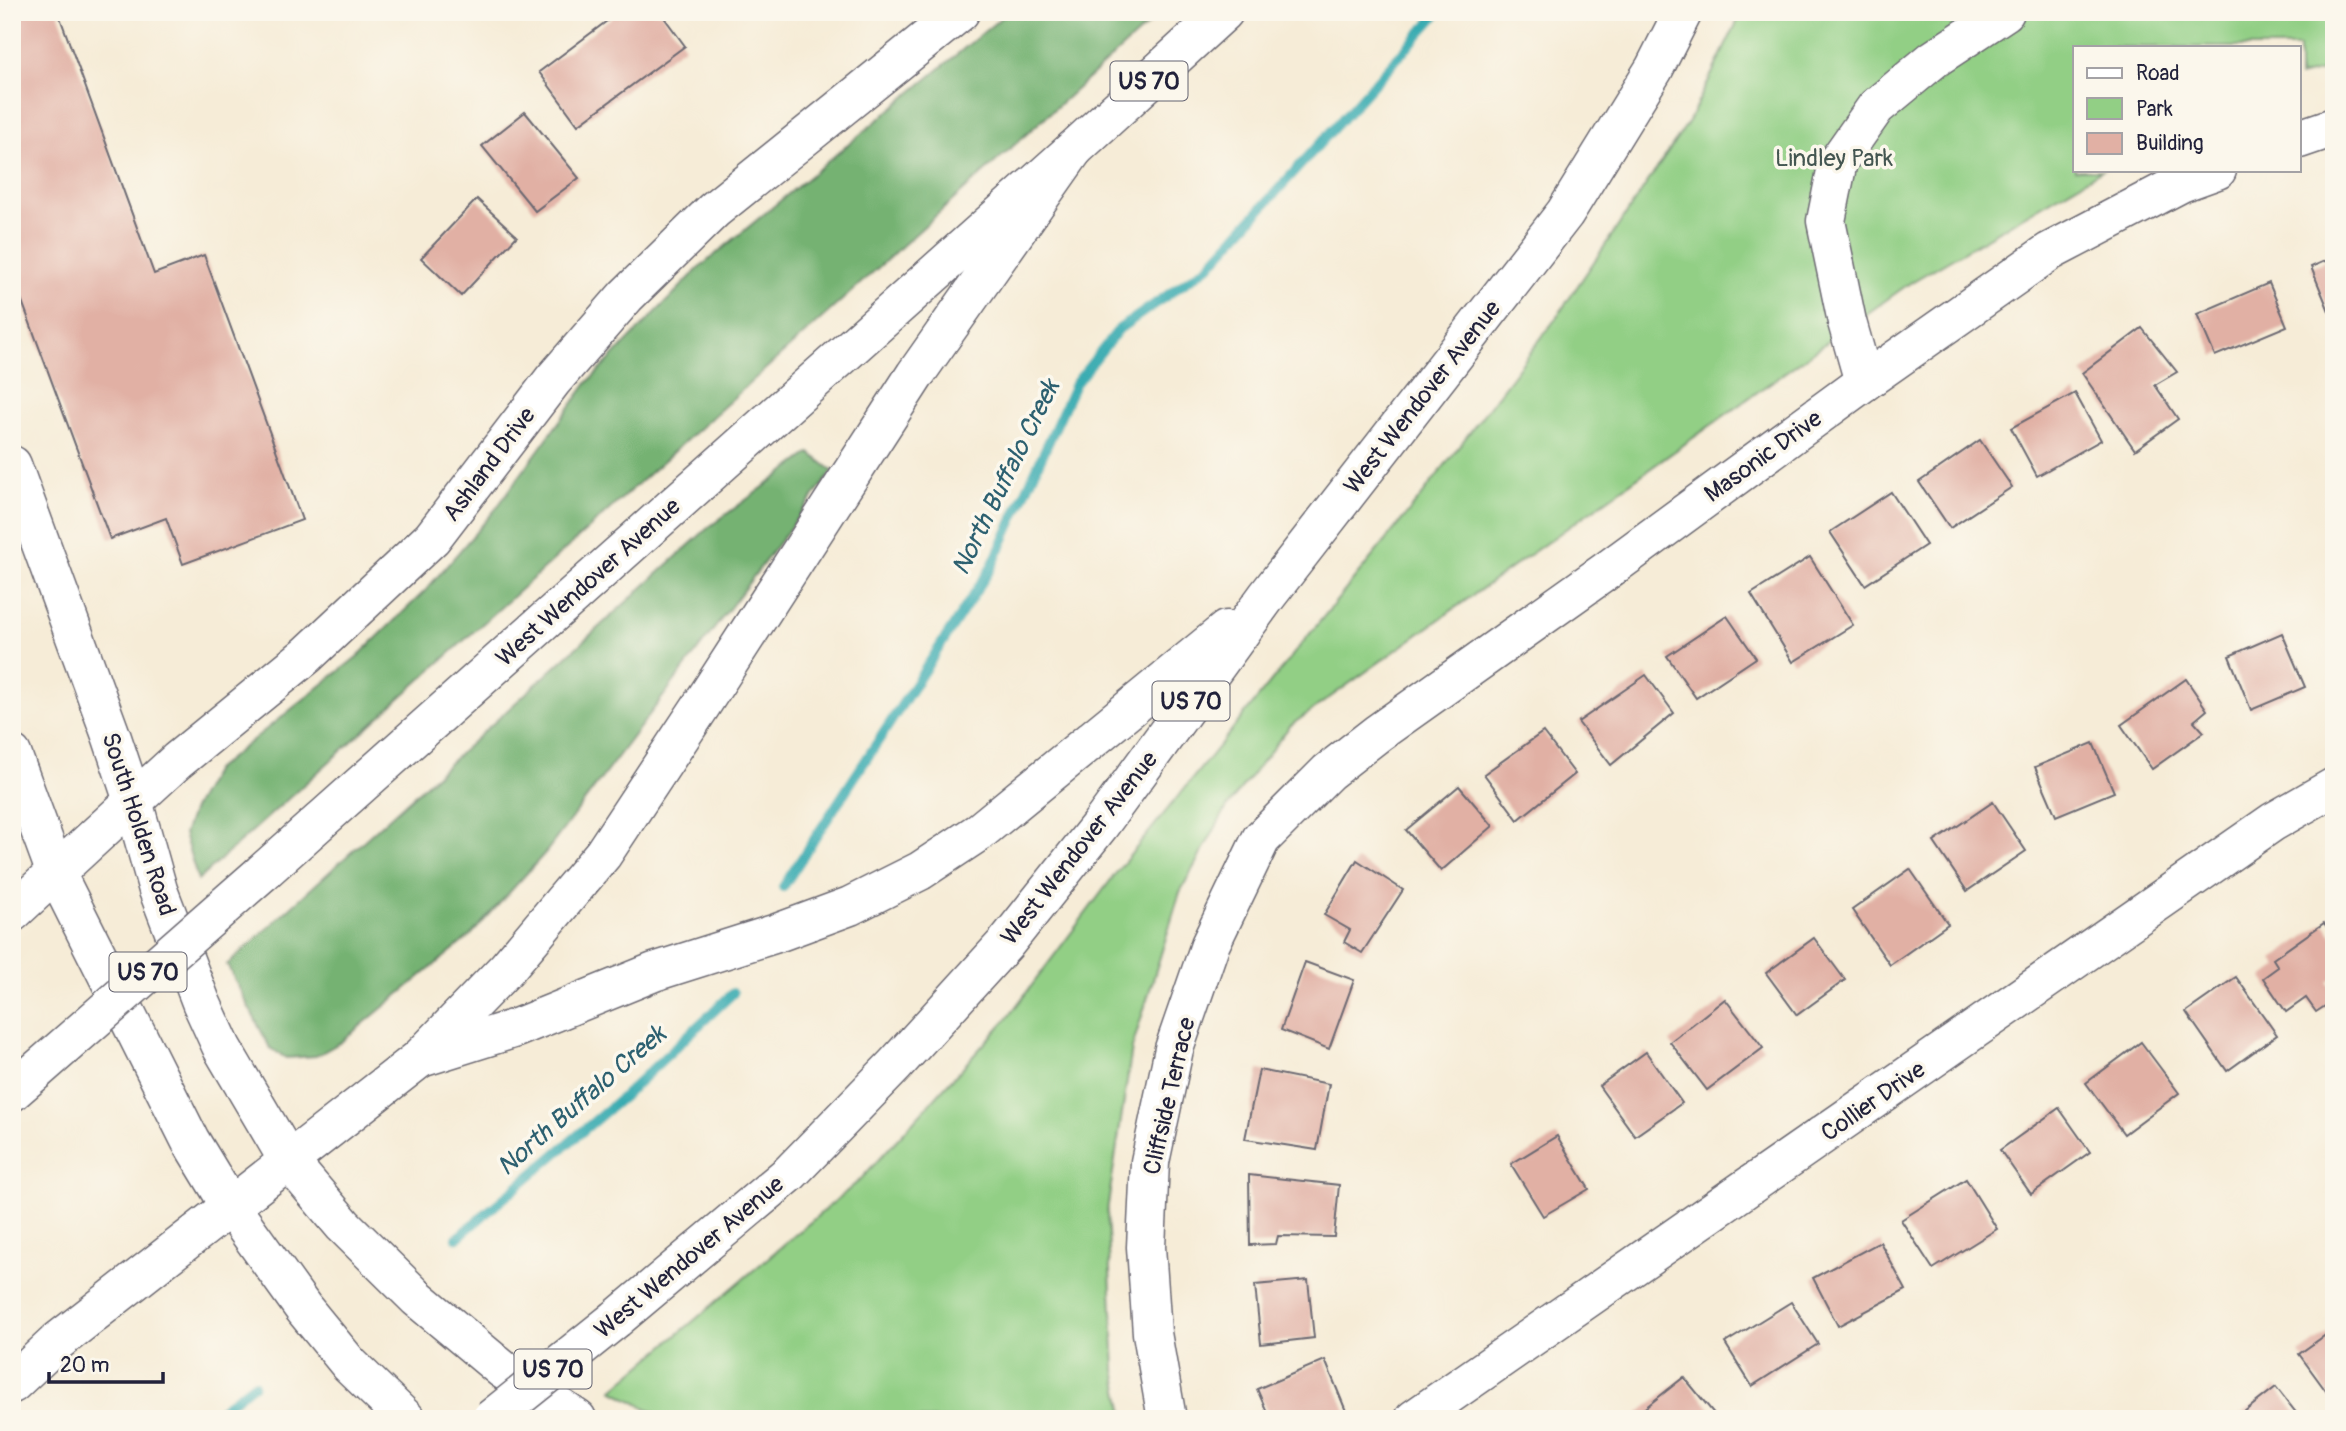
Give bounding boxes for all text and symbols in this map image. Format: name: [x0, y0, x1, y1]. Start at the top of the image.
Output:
legend: [2073, 46, 2300, 172]
text: Road: [2136, 60, 2180, 87]
road number: US 70: [1110, 61, 1188, 100]
text: Park: [2136, 96, 2173, 123]
text: Building: [2136, 130, 2203, 157]
park label: Lindley Park: [1775, 144, 1893, 173]
street label: West Wendover Avenue: [1338, 295, 1507, 500]
water label: North Buffalo Creek: [945, 373, 1068, 580]
street label: Ashland Drive: [437, 401, 542, 527]
street label: Masonic Drive: [1699, 404, 1828, 509]
street label: West Wendover Avenue: [490, 492, 686, 673]
road number: US 70: [1152, 681, 1230, 720]
street label: South Holden Road: [95, 729, 182, 919]
street label: West Wendover Avenue: [995, 746, 1164, 951]
road number: US 70: [110, 953, 186, 992]
street label: Cliffside Terrace: [1137, 1014, 1202, 1178]
water label: North Buffalo Creek: [491, 1017, 674, 1183]
street label: Collier Drive: [1816, 1055, 1931, 1148]
street label: West Wendover Avenue: [589, 1170, 790, 1345]
scale bar: [49, 1340, 163, 1384]
road number: US 70: [514, 1350, 592, 1388]
text: 20 m: [60, 1352, 109, 1379]

